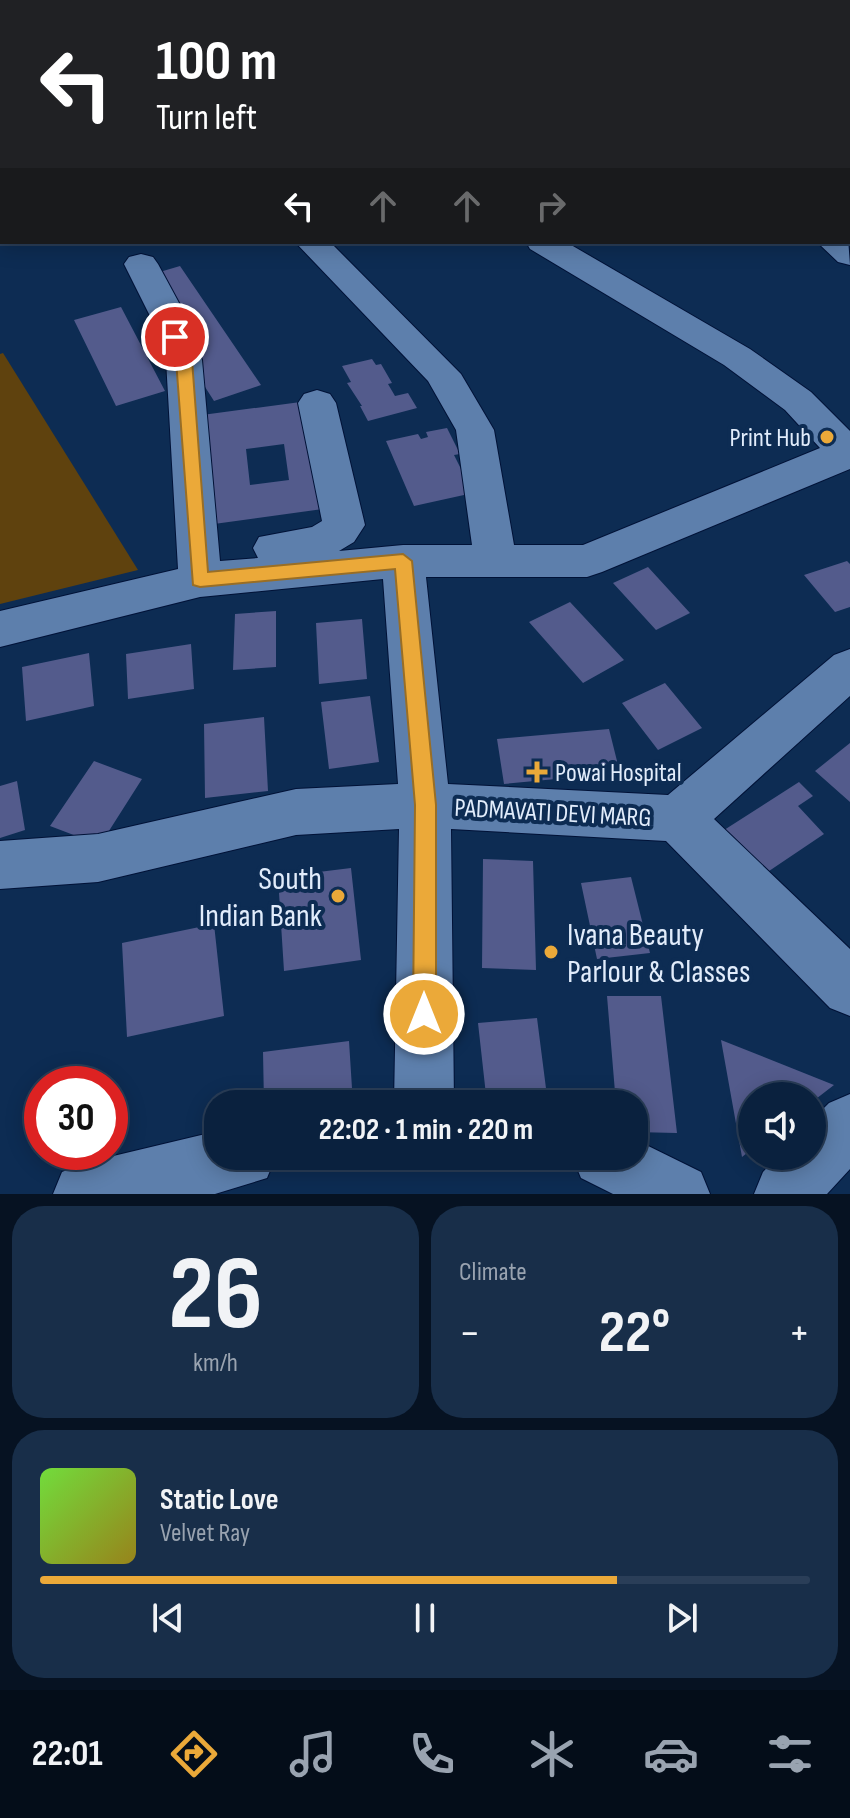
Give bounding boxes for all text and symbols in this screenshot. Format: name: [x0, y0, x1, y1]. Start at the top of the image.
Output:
text: 100 m: [156, 29, 277, 96]
icon: left: [24, 32, 128, 136]
text: Turn left: [156, 97, 257, 140]
icon: left: [277, 184, 321, 228]
icon: ahead: [361, 184, 405, 228]
icon: ahead: [445, 184, 489, 228]
icon: right: [529, 184, 573, 228]
pin: [141, 303, 209, 371]
icon: arrive: [153, 315, 197, 359]
place label: Print Hub: [729, 423, 811, 454]
marker: Print Hub: [818, 428, 836, 446]
place label: Powai Hospital: [555, 758, 681, 789]
marker: Powai Hospital: [526, 761, 548, 783]
street label: PADMAVATI DEVI MARG: [454, 793, 652, 834]
place label: South Indian Bank: [199, 860, 322, 936]
marker: South Indian Bank: [329, 887, 347, 905]
place label: Ivana Beauty Parlour & Classes: [567, 916, 751, 992]
marker: Ivana Beauty Parlour & Classes: [542, 943, 560, 961]
position arrow: [382, 972, 466, 1056]
speed limit sign: 30: [24, 1066, 128, 1170]
map controls: [738, 1082, 826, 1170]
button: sound: [738, 1082, 826, 1170]
text: 22:02 · 1 min · 220 m: [319, 1112, 533, 1148]
text: 26: [168, 1233, 263, 1358]
text: Climate: [459, 1257, 527, 1288]
text: 22°: [599, 1297, 670, 1369]
text: −: [459, 1307, 481, 1360]
text: +: [788, 1307, 810, 1360]
text: km/h: [193, 1348, 238, 1379]
text: Static Love: [160, 1482, 279, 1518]
text: Velvet Ray: [160, 1518, 250, 1549]
icon: previous: [146, 1596, 190, 1640]
icon: pause: [403, 1596, 447, 1640]
icon: next: [660, 1596, 704, 1640]
icon: directions: [166, 1726, 222, 1782]
icon: music: [285, 1726, 341, 1782]
icon: phone: [404, 1726, 460, 1782]
icon: climate: [524, 1726, 580, 1782]
icon: car: [643, 1726, 699, 1782]
icon: filters: [762, 1726, 818, 1782]
text: 22:01: [32, 1733, 103, 1776]

